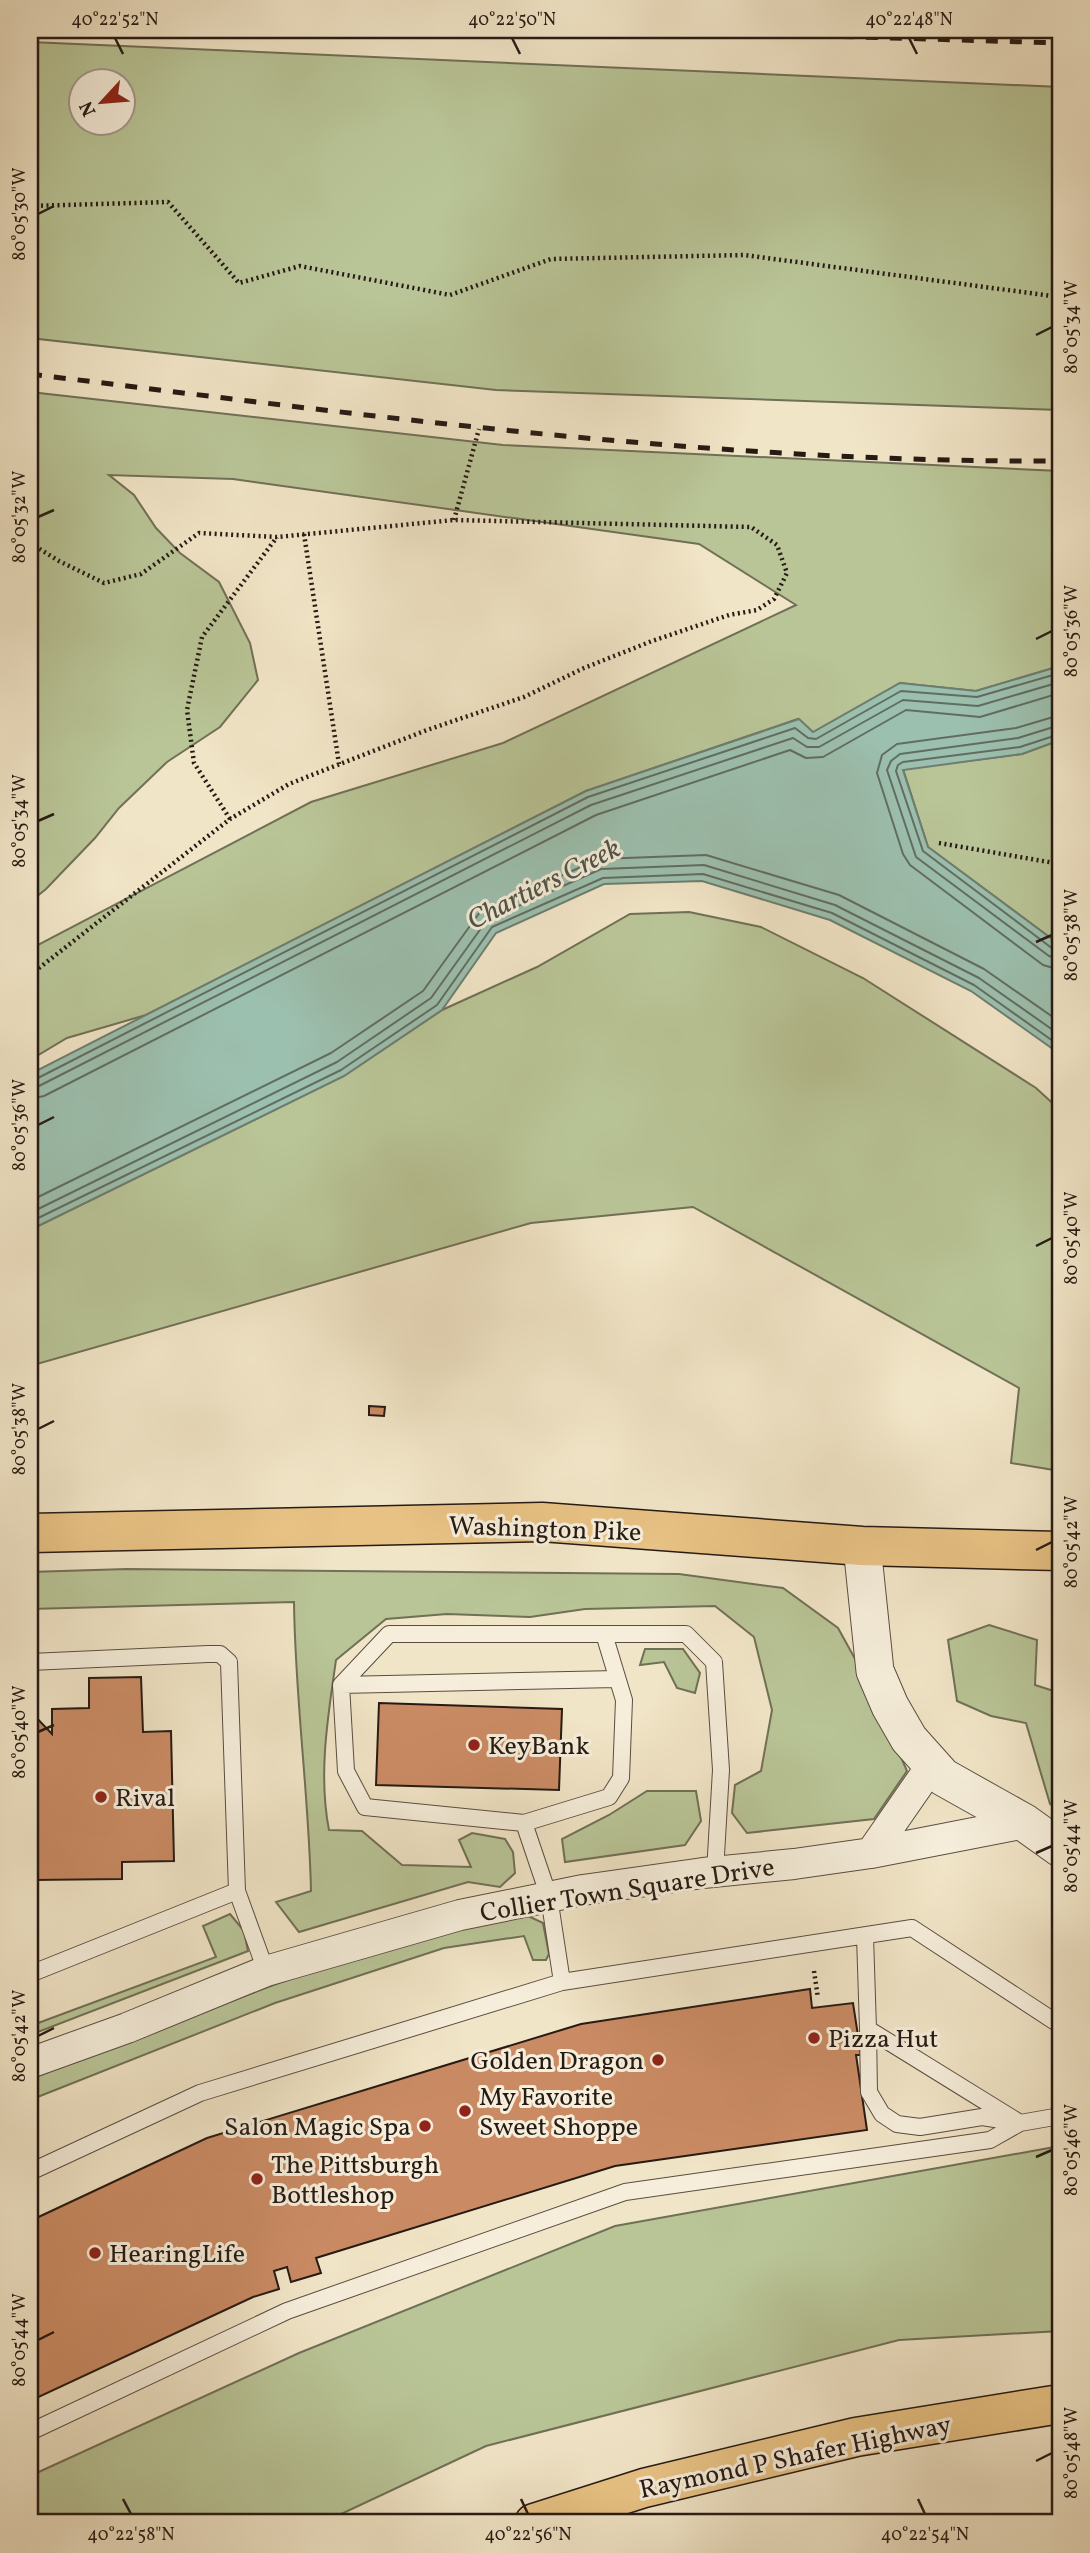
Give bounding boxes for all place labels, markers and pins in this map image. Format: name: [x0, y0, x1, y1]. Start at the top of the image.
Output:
place label: KeyBank: [488, 1729, 590, 1765]
marker: KeyBank: [466, 1737, 482, 1753]
place label: Rival: [115, 1781, 175, 1817]
marker: Rival: [93, 1789, 109, 1805]
place label: Pizza Hut: [828, 2022, 939, 2058]
marker: Pizza Hut: [806, 2030, 822, 2046]
place label: Golden Dragon: [470, 2044, 644, 2080]
marker: Golden Dragon: [650, 2052, 666, 2068]
place label: My Favorite Sweet Shoppe: [479, 2080, 638, 2146]
marker: My Favorite Sweet Shoppe: [457, 2103, 473, 2119]
place label: Salon Magic Spa: [224, 2110, 411, 2146]
marker: Salon Magic Spa: [417, 2118, 433, 2134]
place label: The Pittsburgh Bottleshop: [271, 2148, 439, 2214]
marker: The Pittsburgh Bottleshop: [249, 2171, 265, 2187]
place label: HearingLife: [109, 2237, 245, 2273]
marker: HearingLife: [87, 2245, 103, 2261]

